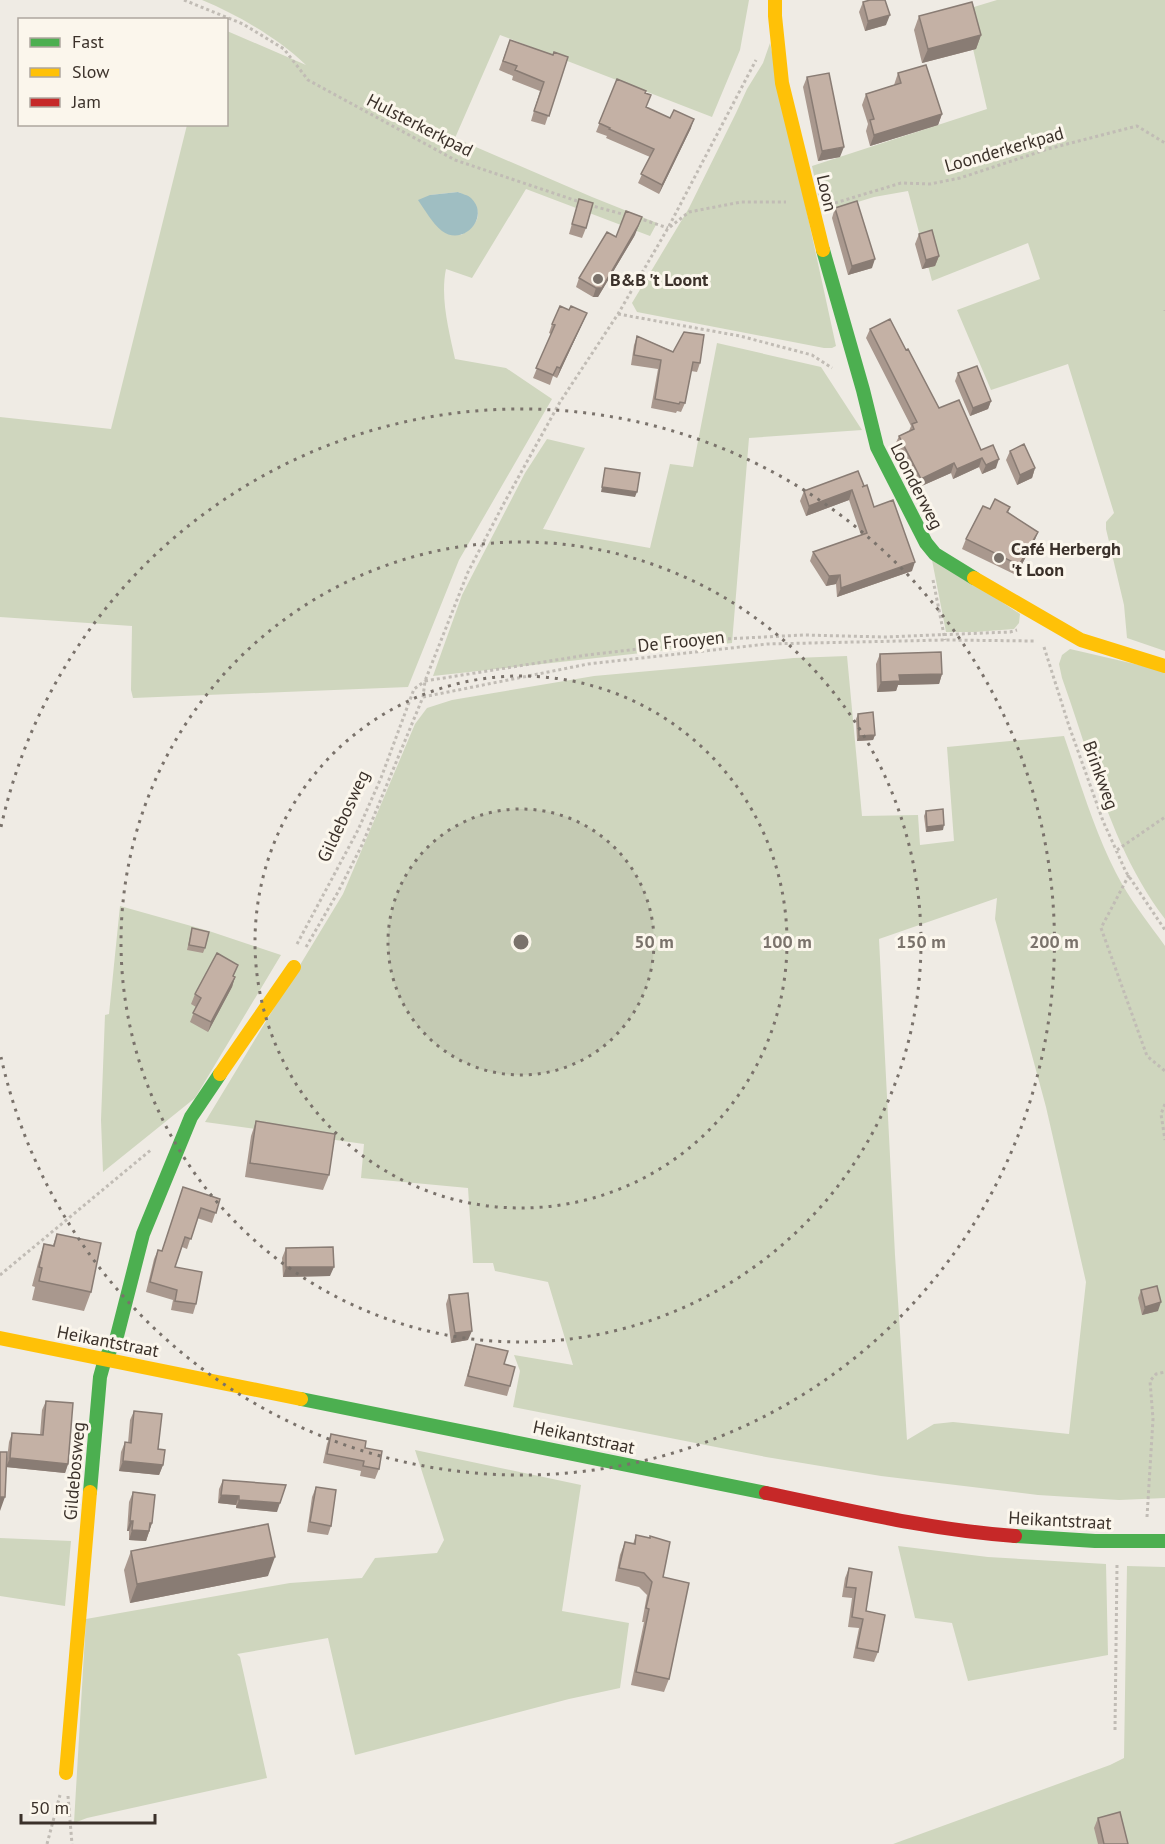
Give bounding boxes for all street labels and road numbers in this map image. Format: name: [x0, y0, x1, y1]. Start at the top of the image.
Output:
street label: Hulsterkerkpad: [363, 88, 477, 162]
street label: Loonderkerkpad: [942, 121, 1066, 177]
street label: Loon: [812, 172, 842, 214]
street label: Loonderweg: [885, 439, 949, 533]
street label: De Frooyen: [636, 625, 726, 657]
street label: Brinkweg: [1078, 737, 1124, 813]
street label: Gildebosweg: [312, 766, 374, 866]
street label: Heikantstraat: [55, 1320, 161, 1362]
street label: Heikantstraat: [531, 1415, 637, 1459]
street label: Gildebosweg: [58, 1421, 90, 1521]
street label: Heikantstraat: [1008, 1506, 1112, 1534]

